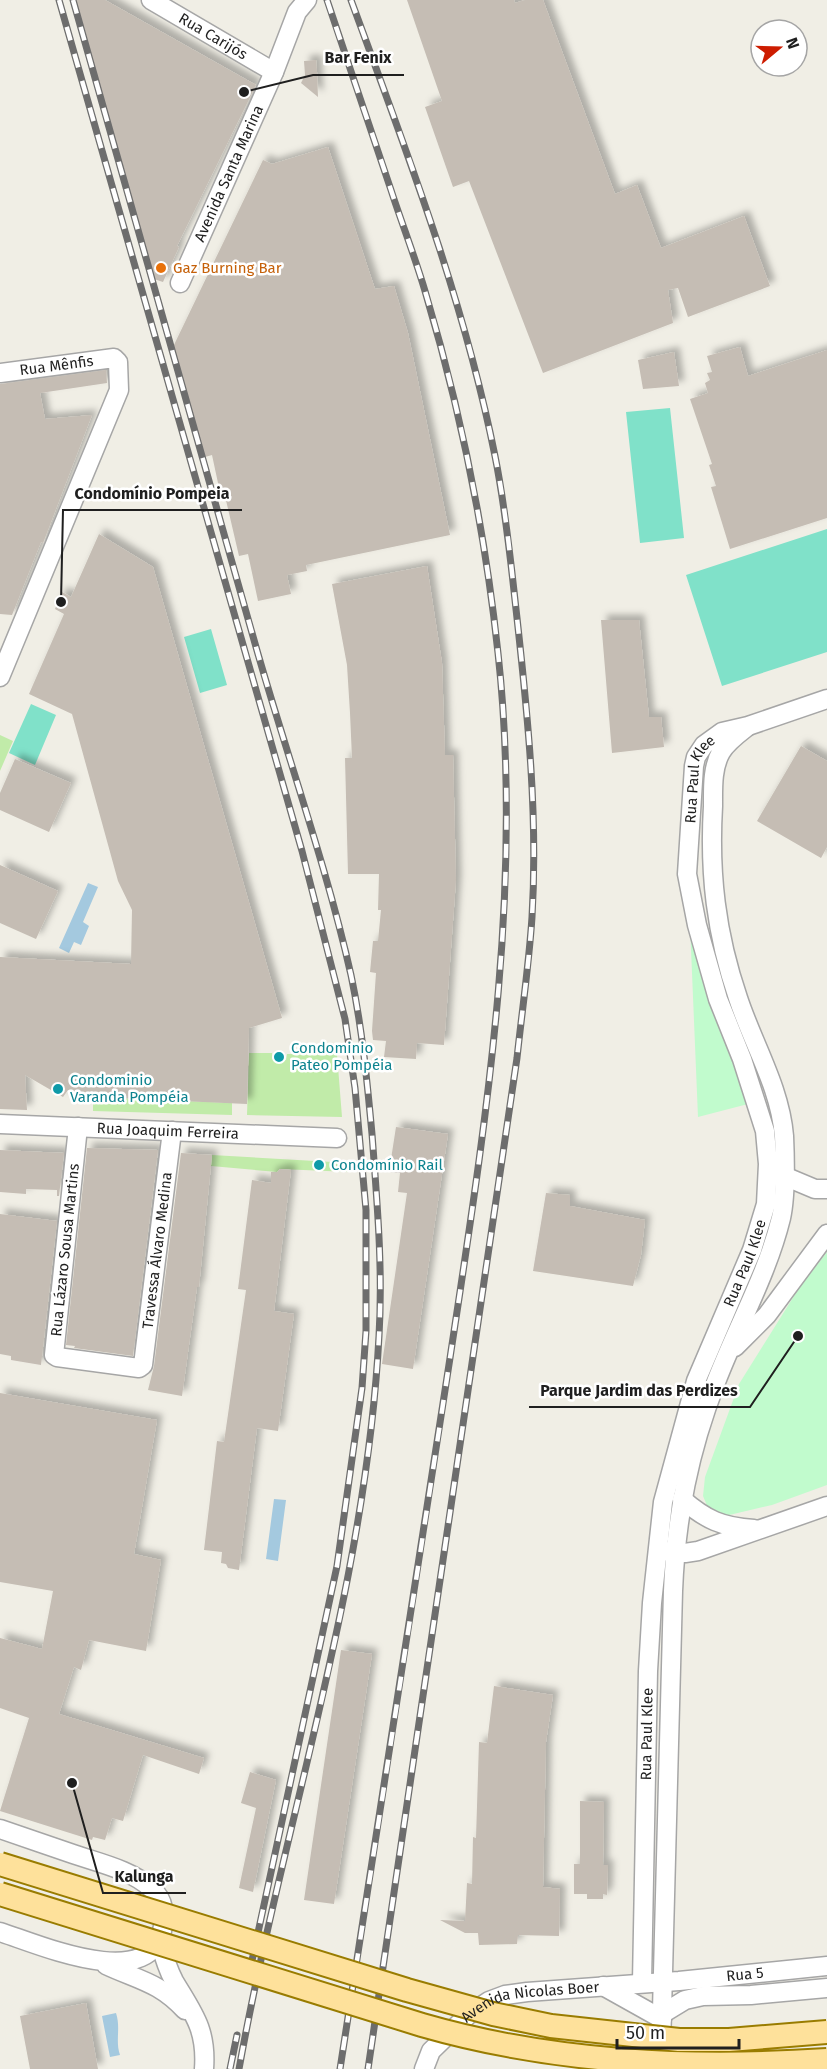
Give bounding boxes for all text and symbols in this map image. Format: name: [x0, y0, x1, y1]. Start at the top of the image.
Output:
street label: Rua Carijós: [176, 9, 251, 63]
north arrow: [749, 18, 809, 78]
text: N: [782, 35, 803, 51]
callout: Bar Fenix: [313, 41, 404, 75]
text: Bar Fenix: [325, 48, 392, 67]
street label: Avenida Santa Marina: [191, 102, 267, 245]
place label: Gaz Burning Bar: [173, 259, 282, 277]
marker: Gaz Burning Bar: [154, 261, 168, 275]
street label: Rua Mênfis: [19, 352, 95, 379]
callout: Condomínio Pompeia: [63, 476, 242, 510]
text: Condomínio Pompeia: [75, 484, 230, 503]
street label: Rua Paul Klee: [681, 731, 719, 824]
place label: Condominio Pateo Pompéia: [291, 1039, 393, 1074]
marker: Condominio Pateo Pompéia: [272, 1050, 286, 1064]
place label: Condominio Varanda Pompéia: [70, 1071, 189, 1106]
marker: Condominio Varanda Pompéia: [51, 1082, 65, 1096]
street label: Rua Joaquim Ferreira: [96, 1119, 239, 1143]
place label: Condomínio Rail: [331, 1156, 444, 1174]
marker: Condomínio Rail: [312, 1158, 326, 1172]
street label: Rua Lázaro Sousa Martins: [47, 1163, 83, 1337]
street label: Travessa Álvaro Medina: [139, 1171, 176, 1330]
street label: Rua Paul Klee: [720, 1217, 770, 1310]
callout: Parque Jardim das Perdizes: [529, 1373, 750, 1407]
text: Parque Jardim das Perdizes: [540, 1381, 738, 1400]
street label: Rua Paul Klee: [637, 1688, 657, 1781]
callout: Kalunga: [103, 1859, 186, 1893]
text: Kalunga: [115, 1867, 174, 1886]
street label: Rua 5: [725, 1963, 764, 1985]
street label: Avenida Nicolas Boer: [457, 1978, 600, 2026]
scale bar: [617, 2012, 738, 2050]
text: 50 m: [626, 2022, 665, 2044]

